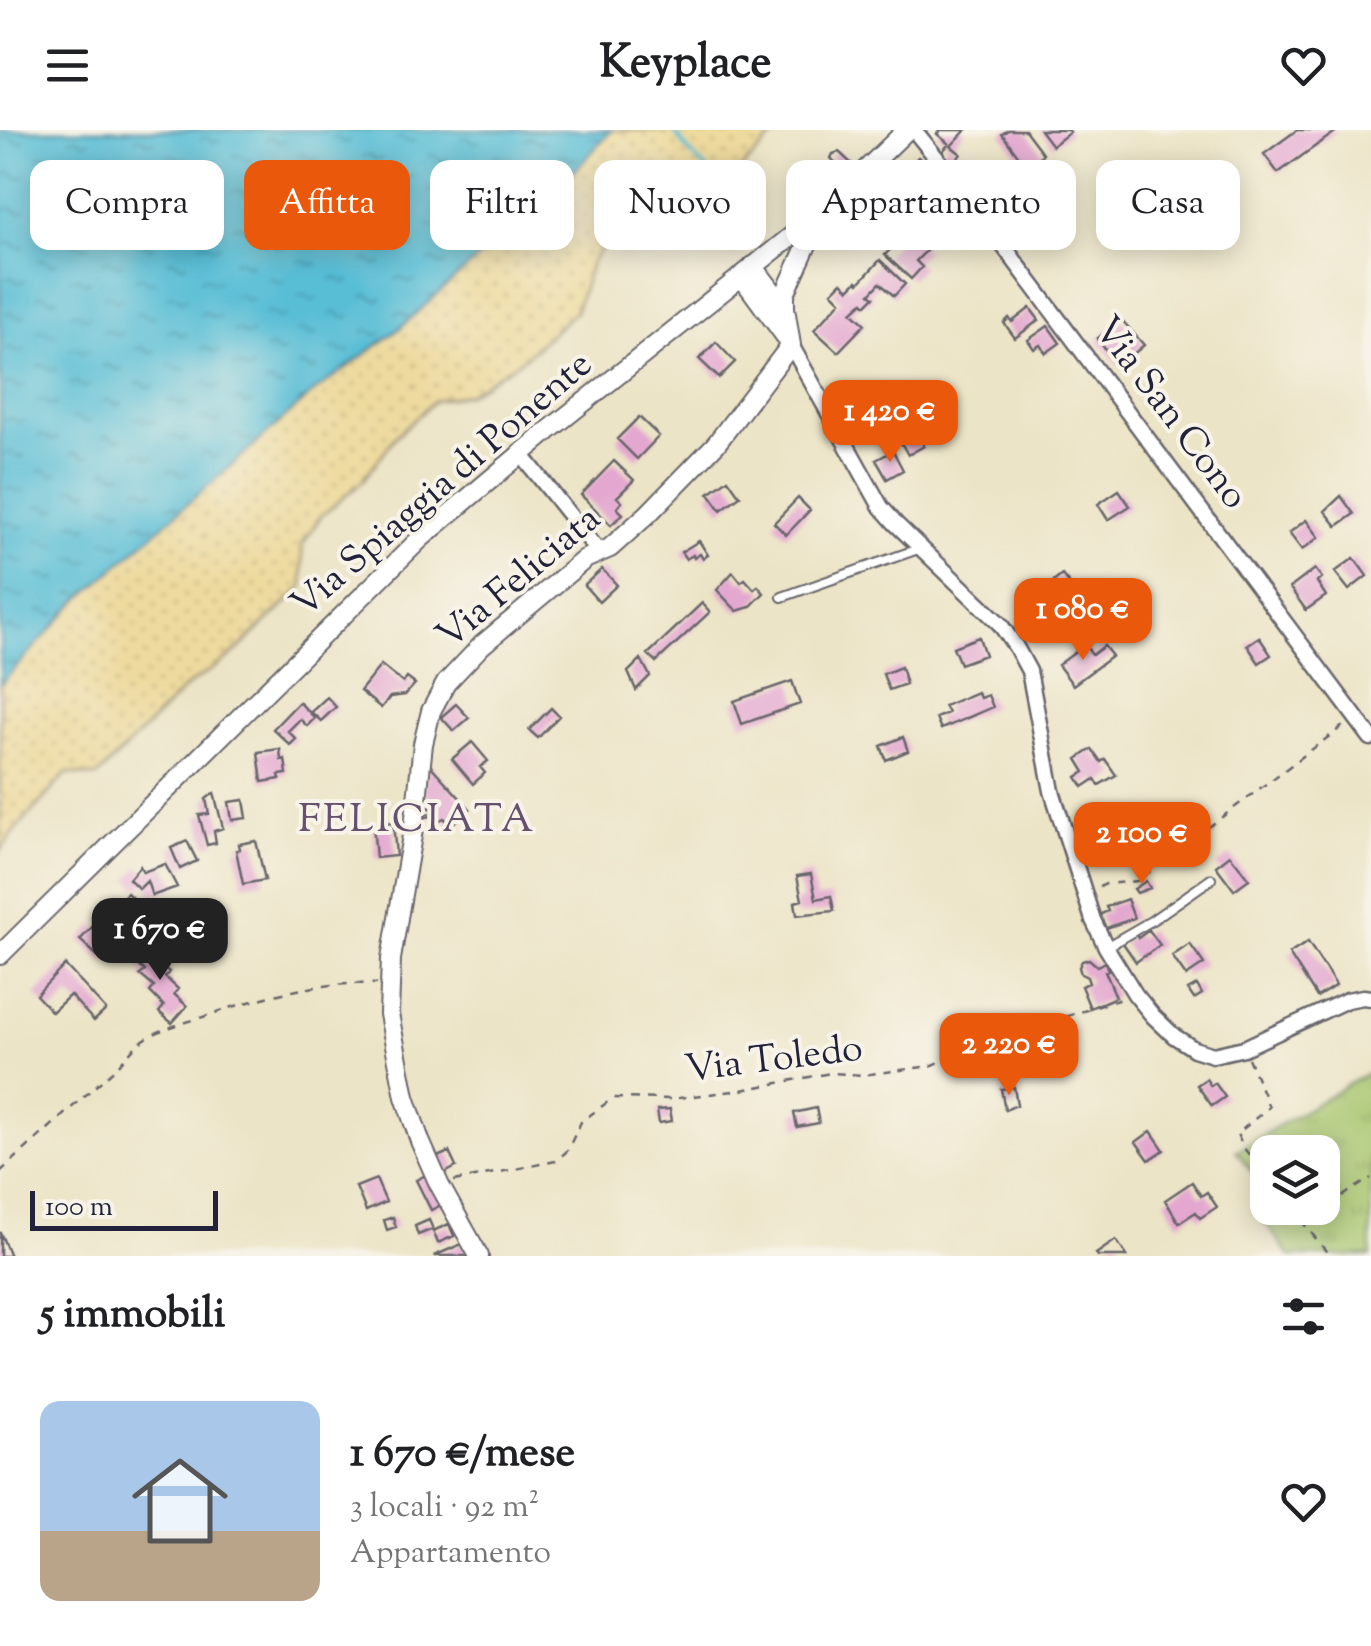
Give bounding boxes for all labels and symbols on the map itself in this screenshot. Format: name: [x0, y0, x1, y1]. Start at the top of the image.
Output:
street label: Via San Cono: [1079, 306, 1259, 522]
street label: Via Spiaggia di Ponente: [281, 340, 605, 632]
pin: 1 420 €: [798, 380, 982, 465]
street label: Via Feliciata: [426, 494, 614, 664]
pin: 1 080 €: [991, 578, 1175, 663]
district label: FELICIATA: [298, 793, 536, 850]
pin: 2 100 €: [1050, 802, 1234, 887]
pin: 1 670 €: [68, 898, 252, 983]
pin: 2 220 €: [917, 1013, 1101, 1098]
street label: Via Toledo: [682, 1023, 866, 1099]
scale bar: [30, 1186, 218, 1230]

